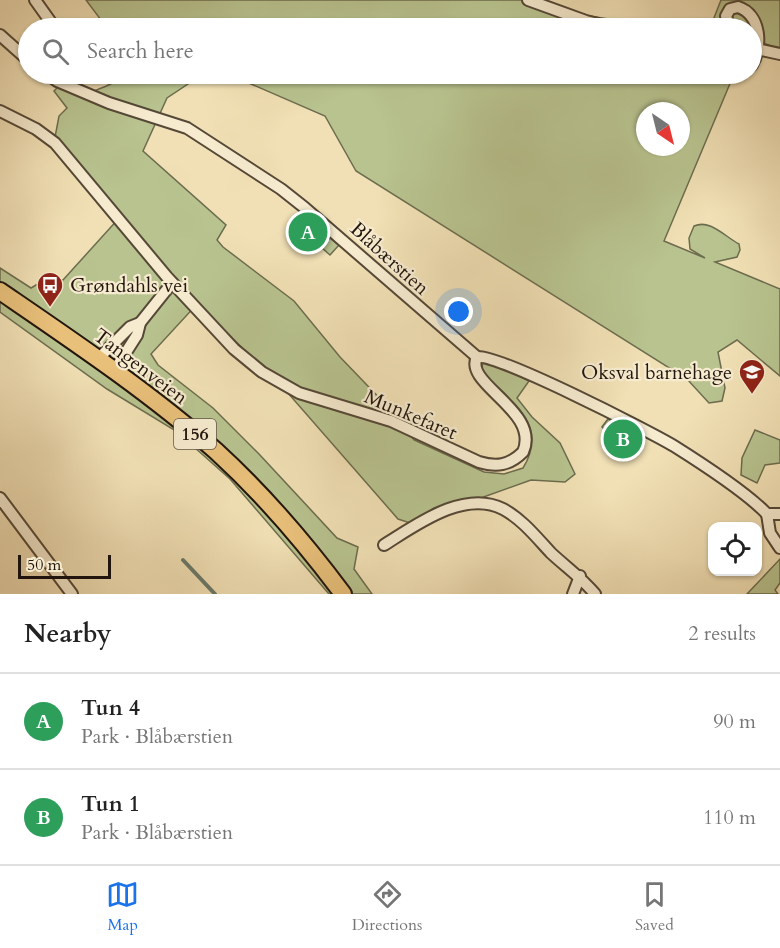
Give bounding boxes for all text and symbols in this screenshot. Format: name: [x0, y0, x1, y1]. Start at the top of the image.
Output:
search box: [18, 18, 762, 84]
icon: search: [39, 35, 72, 68]
text: Search here: [87, 36, 194, 66]
north arrow: [636, 102, 690, 156]
pin: A: [288, 210, 328, 254]
street label: Blåbærstien: [344, 216, 436, 302]
bus stop icon: Grøndahls vei: [35, 270, 65, 308]
place label: Grøndahls vei: [70, 272, 188, 299]
your location: [444, 297, 473, 326]
street label: Tangenveien: [88, 322, 194, 411]
school or university icon: Oksval barnehage: [737, 357, 767, 395]
place label: Oksval barnehage: [581, 359, 732, 386]
street label: Munkefaret: [360, 383, 462, 446]
pin: B: [604, 416, 642, 462]
road number: 156: [174, 419, 216, 449]
map controls: [708, 522, 762, 576]
button: locate: [708, 522, 762, 576]
scale bar: [18, 552, 111, 580]
text: 50 m: [27, 554, 61, 576]
text: Nearby: [24, 616, 112, 651]
text: 2 results: [688, 620, 756, 647]
text: Tun 4: [81, 693, 140, 723]
text: A: [36, 708, 51, 735]
text: 90 m: [713, 708, 756, 735]
text: Park · Blåbærstien: [81, 723, 233, 750]
text: Tun 1: [81, 789, 140, 819]
text: B: [36, 804, 51, 831]
text: 110 m: [703, 804, 756, 831]
text: Park · Blåbærstien: [81, 819, 233, 846]
tab: Map: [106, 878, 139, 936]
tab: Directions: [352, 878, 422, 936]
tab: Saved: [635, 878, 674, 936]

